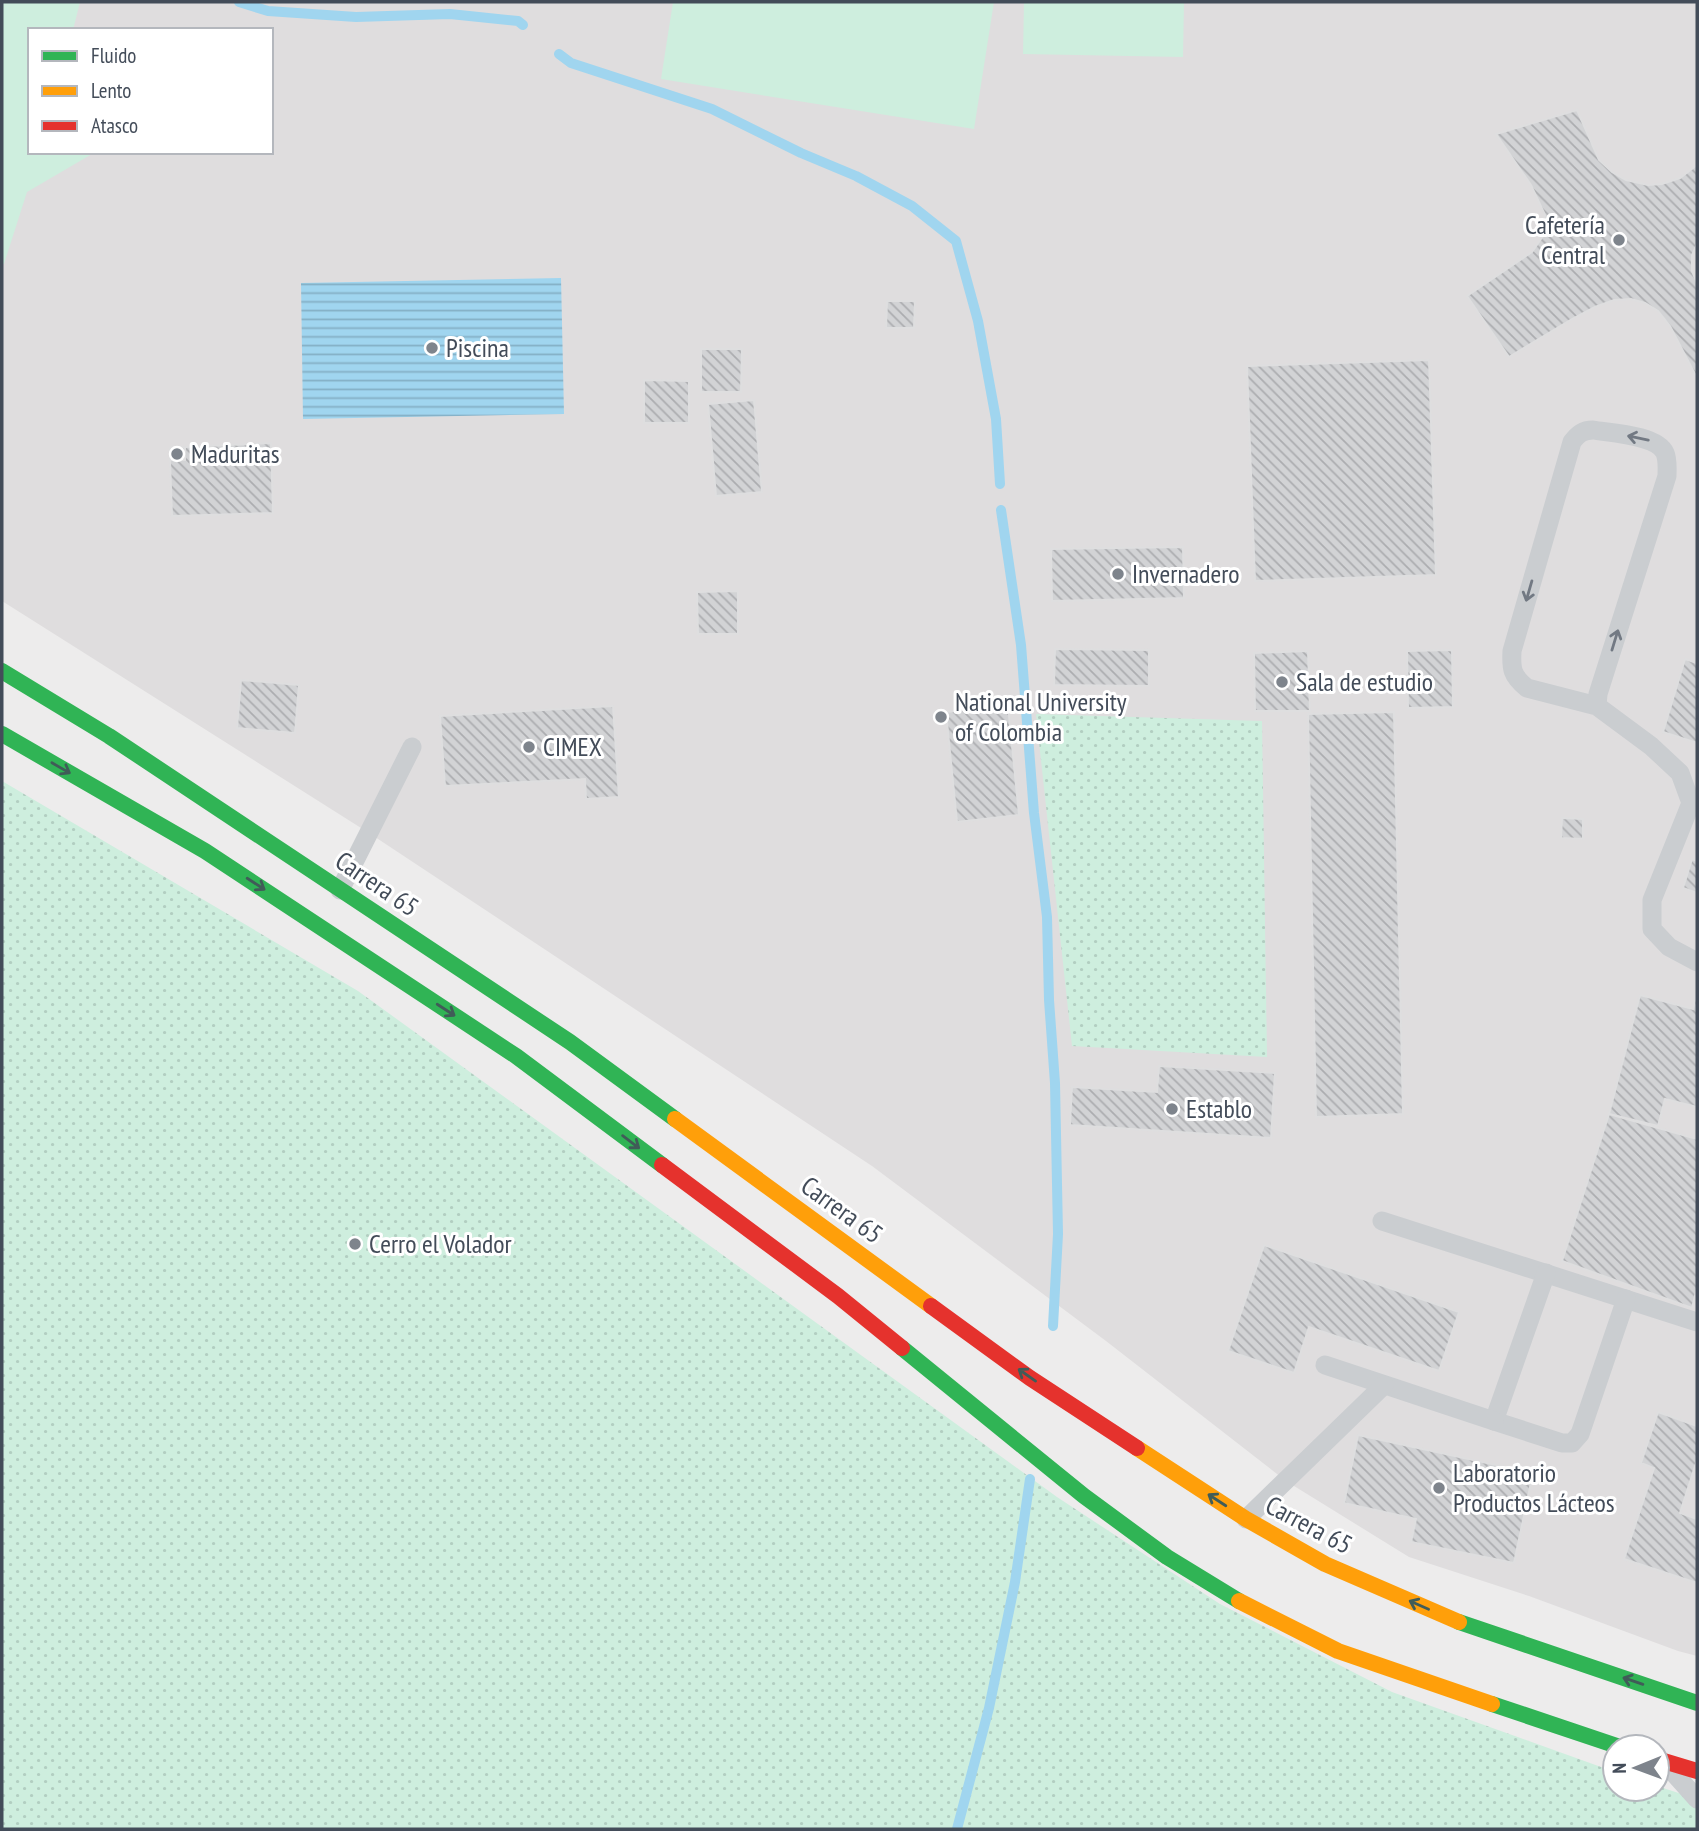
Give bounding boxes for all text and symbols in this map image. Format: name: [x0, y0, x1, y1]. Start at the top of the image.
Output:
legend: [28, 28, 273, 154]
text: Fluido: [91, 42, 136, 69]
text: Lento: [91, 77, 131, 104]
text: Atasco: [91, 112, 138, 139]
place label: Cafetería Central: [1525, 208, 1605, 271]
marker: Cafetería Central: [1611, 232, 1627, 248]
place label: Piscina: [446, 331, 509, 364]
marker: Piscina: [424, 340, 440, 356]
one-way arrow: [1627, 431, 1650, 445]
place label: Maduritas: [191, 437, 280, 470]
marker: Maduritas: [169, 446, 185, 462]
place label: Invernadero: [1132, 557, 1240, 590]
marker: Invernadero: [1110, 566, 1126, 582]
one-way arrow: [1522, 580, 1535, 602]
one-way arrow: [1610, 630, 1622, 652]
place label: Sala de estudio: [1296, 665, 1433, 698]
marker: Sala de estudio: [1274, 674, 1290, 690]
place label: National University of Colombia: [955, 685, 1127, 748]
marker: National University of Colombia: [933, 709, 949, 725]
place label: CIMEX: [543, 730, 602, 763]
marker: CIMEX: [521, 739, 537, 755]
one-way arrow: [51, 761, 71, 775]
street label: Carrera 65: [329, 844, 425, 923]
one-way arrow: [246, 877, 265, 891]
one-way arrow: [436, 1002, 455, 1017]
place label: Establo: [1186, 1092, 1252, 1125]
marker: Establo: [1164, 1101, 1180, 1117]
one-way arrow: [621, 1135, 640, 1149]
street label: Carrera 65: [795, 1169, 890, 1250]
place label: Cerro el Volador: [369, 1227, 512, 1260]
marker: Cerro el Volador: [347, 1236, 363, 1252]
one-way arrow: [1018, 1368, 1037, 1382]
place label: Laboratorio Productos Lácteos: [1453, 1456, 1615, 1519]
marker: Laboratorio Productos Lácteos: [1431, 1480, 1447, 1496]
street label: Carrera 65: [1260, 1488, 1358, 1561]
one-way arrow: [1208, 1493, 1227, 1508]
one-way arrow: [1408, 1598, 1430, 1611]
one-way arrow: [1622, 1674, 1644, 1686]
north arrow: [1601, 1733, 1671, 1803]
text: N: [1607, 1763, 1631, 1774]

